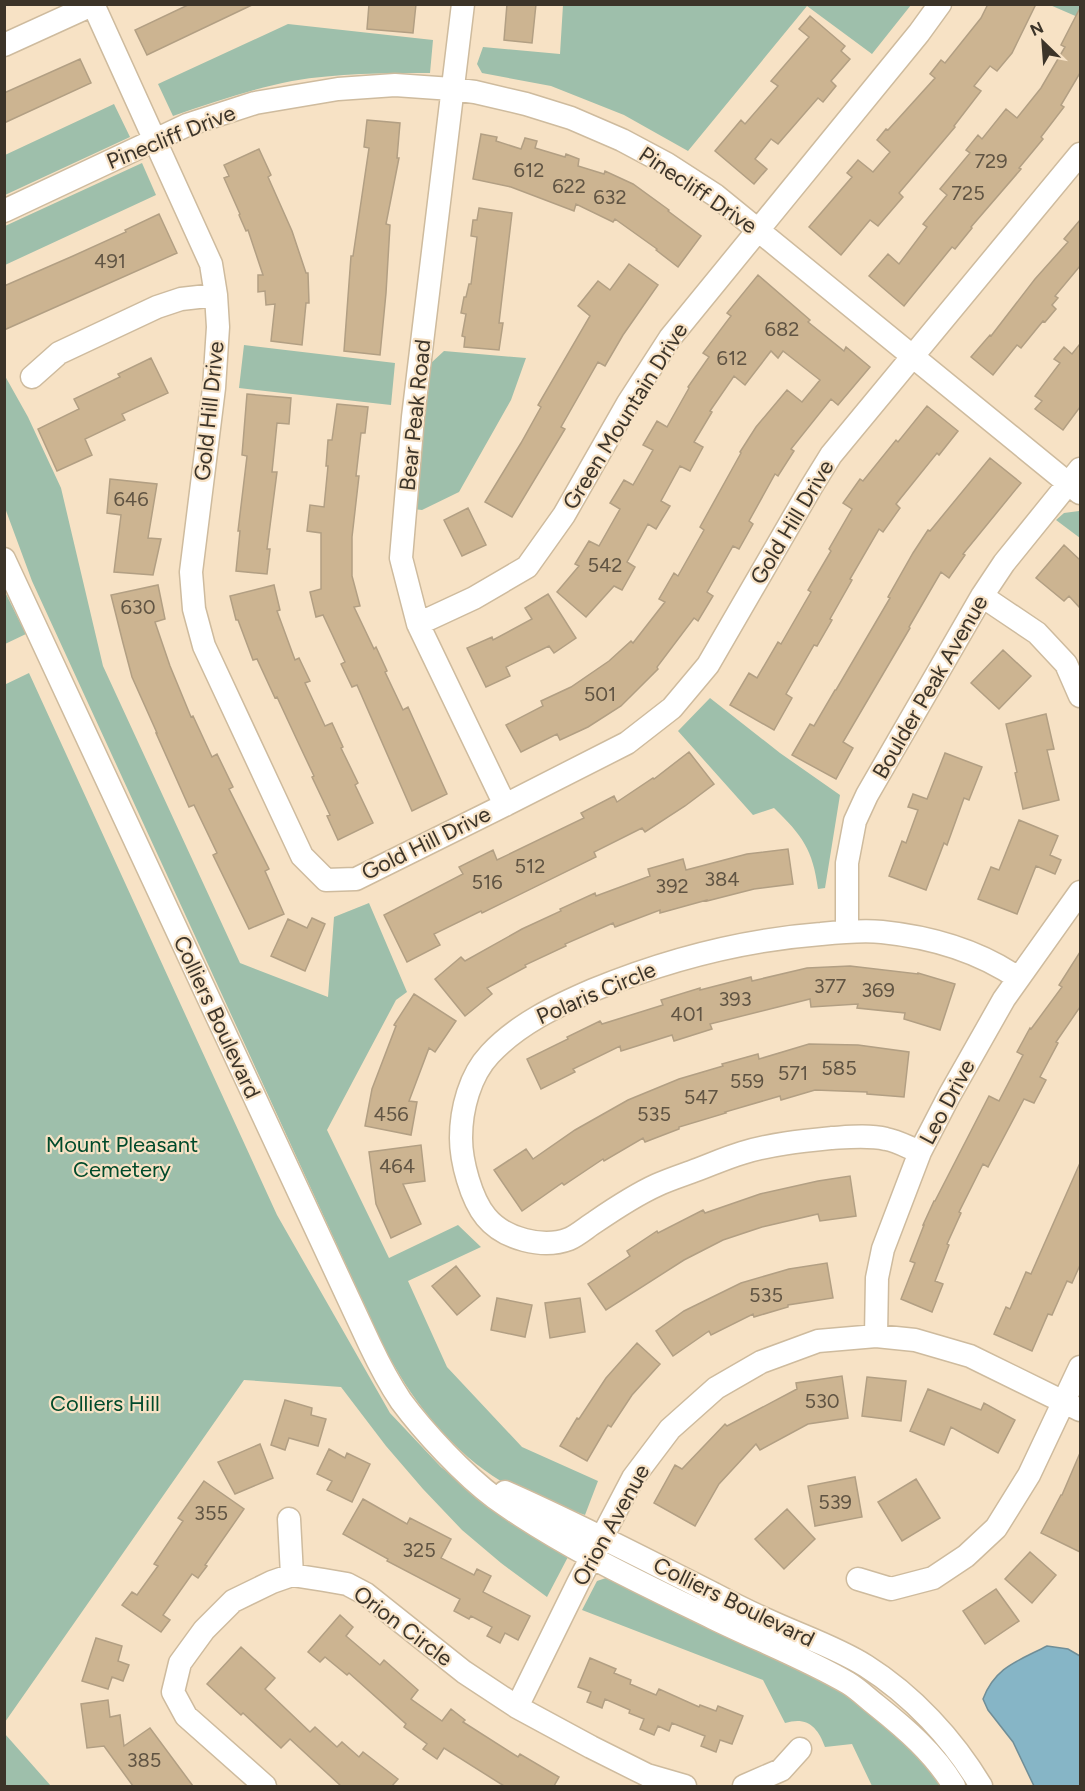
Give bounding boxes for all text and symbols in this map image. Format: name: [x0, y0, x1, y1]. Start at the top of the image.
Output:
north arrow: [1013, 12, 1073, 72]
text: N: [1027, 18, 1046, 40]
street label: Pinecliff Drive: [103, 99, 239, 175]
street label: Pinecliff Drive: [634, 141, 762, 239]
house number: 729: [974, 149, 1008, 173]
house number: 612: [514, 158, 544, 182]
house number: 622: [552, 174, 586, 198]
house number: 725: [951, 181, 985, 205]
house number: 632: [593, 185, 627, 209]
house number: 491: [94, 249, 126, 273]
house number: 682: [765, 317, 799, 341]
street label: Green Mountain Drive: [557, 318, 693, 514]
street label: Bear Peak Road: [394, 338, 436, 492]
street label: Gold Hill Drive: [188, 340, 230, 482]
house number: 612: [717, 346, 747, 370]
street label: Gold Hill Drive: [744, 455, 840, 589]
house number: 646: [113, 487, 149, 511]
house number: 542: [587, 553, 623, 577]
street label: Boulder Peak Avenue: [866, 590, 994, 784]
house number: 630: [120, 595, 156, 619]
house number: 501: [584, 682, 616, 706]
street label: Gold Hill Drive: [357, 800, 495, 886]
house number: 512: [515, 854, 545, 878]
house number: 384: [704, 867, 740, 891]
house number: 516: [471, 870, 503, 894]
house number: 392: [655, 874, 689, 898]
street label: Colliers Boulevard: [168, 931, 266, 1103]
street label: Polaris Circle: [532, 956, 660, 1030]
house number: 377: [814, 974, 846, 998]
house number: 369: [861, 978, 895, 1002]
house number: 393: [718, 987, 752, 1011]
house number: 401: [670, 1002, 704, 1026]
street label: Leo Drive: [913, 1055, 981, 1149]
house number: 585: [821, 1056, 857, 1080]
house number: 571: [778, 1061, 808, 1085]
house number: 559: [730, 1069, 764, 1093]
house number: 547: [684, 1085, 719, 1109]
house number: 456: [373, 1102, 409, 1126]
house number: 535: [637, 1102, 671, 1126]
park label: Mount Pleasant Cemetery: [46, 1131, 198, 1183]
house number: 464: [379, 1154, 415, 1178]
house number: 535: [749, 1283, 783, 1307]
house number: 530: [804, 1389, 840, 1413]
park label: Colliers Hill: [50, 1390, 160, 1417]
street label: Orion Avenue: [567, 1460, 655, 1590]
house number: 539: [818, 1490, 852, 1514]
house number: 355: [194, 1501, 228, 1525]
house number: 325: [402, 1538, 436, 1562]
street label: Colliers Boulevard: [649, 1551, 819, 1653]
street label: Orion Circle: [348, 1580, 458, 1672]
house number: 385: [127, 1748, 161, 1772]

